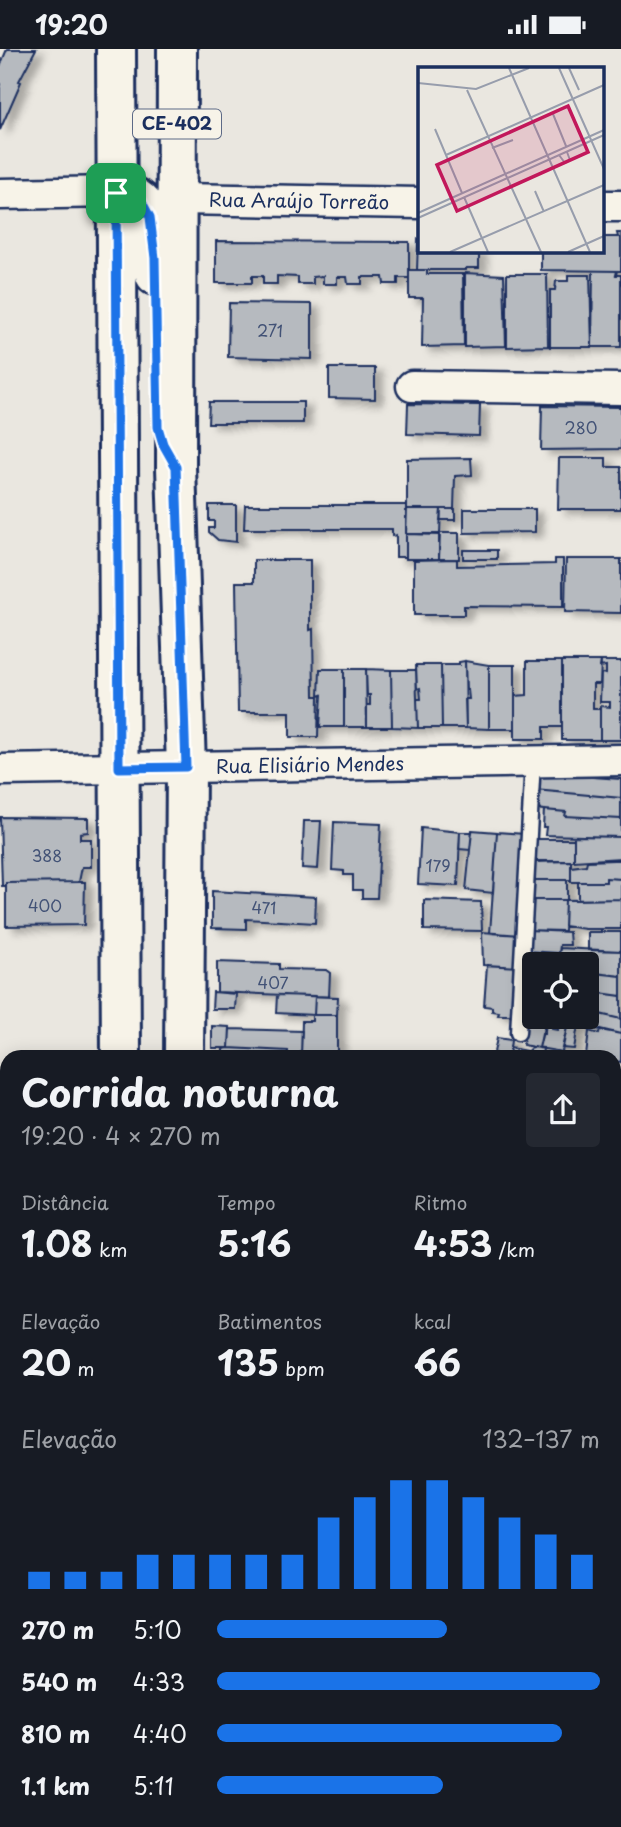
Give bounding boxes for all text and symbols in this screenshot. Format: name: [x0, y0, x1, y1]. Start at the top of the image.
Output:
text: 19:20: [35, 5, 108, 44]
inset map: [418, 67, 604, 252]
road number: CE-402: [133, 109, 221, 139]
pin: [86, 163, 146, 223]
icon: arrive: [97, 174, 135, 212]
street label: Rua Araújo Torreão: [209, 185, 389, 215]
house number: 271: [257, 318, 283, 342]
house number: 280: [565, 415, 597, 439]
street label: Rua Elisiário Mendes: [216, 748, 404, 780]
house number: 388: [32, 843, 62, 867]
house number: 179: [425, 853, 451, 877]
house number: 400: [28, 893, 62, 917]
house number: 471: [252, 895, 276, 919]
map controls: [522, 952, 599, 1029]
button: locate: [522, 952, 599, 1029]
house number: 407: [258, 970, 288, 994]
text: Corrida noturna: [21, 1063, 339, 1120]
button: share: [526, 1073, 600, 1147]
text: 19:20 · 4 × 270 m: [21, 1118, 221, 1153]
text: Distância: [21, 1188, 109, 1216]
text: Tempo: [217, 1188, 275, 1216]
text: Ritmo: [414, 1188, 467, 1216]
text: 1.08: [21, 1216, 93, 1269]
text: 5:16: [217, 1216, 291, 1269]
text: 4:53: [414, 1216, 492, 1269]
text: km: [93, 1235, 127, 1263]
text: /km: [492, 1235, 535, 1263]
text: Elevação: [21, 1307, 100, 1335]
text: Batimentos: [217, 1307, 322, 1335]
text: kcal: [414, 1307, 452, 1335]
text: 20: [21, 1335, 71, 1388]
text: 135: [217, 1335, 279, 1388]
text: 66: [414, 1335, 461, 1388]
text: m: [71, 1354, 95, 1382]
text: bpm: [279, 1354, 325, 1382]
text: Elevação: [21, 1421, 117, 1456]
text: 132–137 m: [482, 1421, 600, 1456]
text: 270 m: [21, 1612, 94, 1647]
text: 5:10: [133, 1612, 181, 1647]
text: 540 m: [21, 1664, 97, 1699]
text: 4:33: [133, 1664, 185, 1699]
text: 810 m: [21, 1716, 90, 1751]
text: 4:40: [133, 1716, 187, 1751]
text: 1.1 km: [21, 1768, 90, 1803]
text: 5:11: [133, 1768, 174, 1803]

